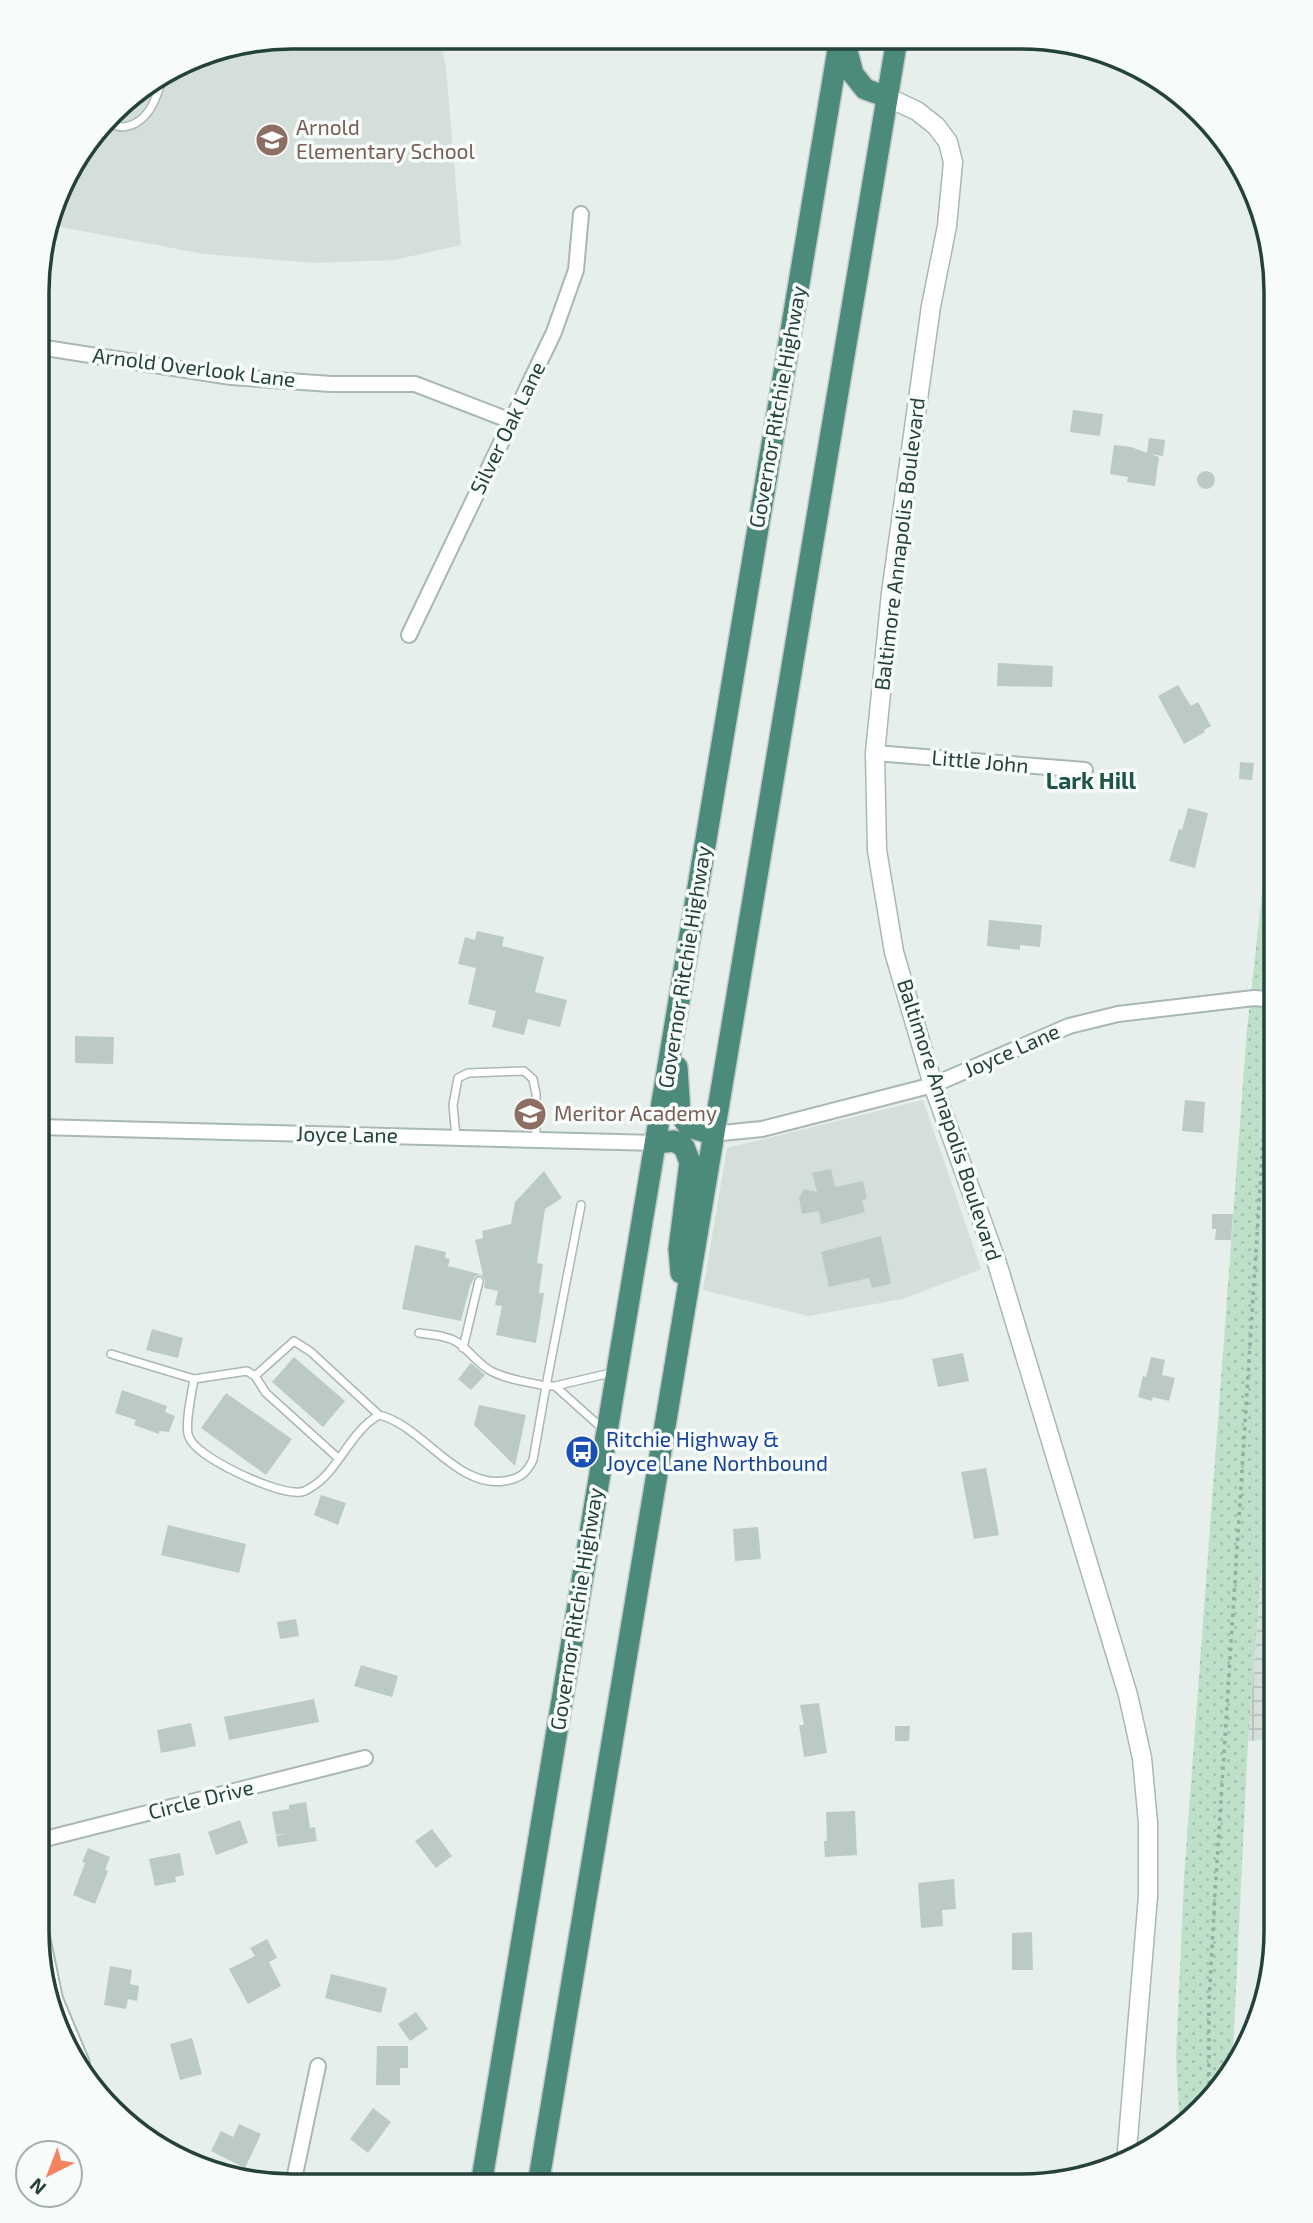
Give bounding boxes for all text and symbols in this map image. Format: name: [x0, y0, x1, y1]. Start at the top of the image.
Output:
place label: Arnold Elementary School: [296, 114, 476, 163]
school or university icon: Arnold Elementary School: [253, 121, 291, 159]
street label: Governor Ritchie Highway: [743, 284, 810, 530]
street label: Arnold Overlook Lane: [91, 342, 297, 391]
street label: Silver Oak Lane: [464, 357, 550, 498]
street label: Baltimore Annapolis Boulevard: [868, 396, 929, 692]
street label: Little John: [931, 744, 1030, 777]
district label: Lark Hill: [1046, 766, 1137, 794]
street label: Governor Ritchie Highway: [652, 844, 715, 1090]
street label: Baltimore Annapolis Boulevard: [893, 975, 1008, 1264]
street label: Joyce Lane: [960, 1018, 1063, 1082]
school or university icon: Meritor Academy: [511, 1095, 549, 1133]
place label: Meritor Academy: [554, 1100, 717, 1125]
street label: Joyce Lane: [296, 1120, 398, 1147]
place label: Ritchie Highway & Joyce Lane Northbound: [606, 1426, 828, 1475]
bus stop icon: Ritchie Highway & Joyce Lane Northbound: [563, 1433, 601, 1471]
street label: Governor Ritchie Highway: [544, 1486, 607, 1732]
street label: Circle Drive: [145, 1773, 256, 1824]
north arrow: [14, 2139, 84, 2209]
text: N: [24, 2174, 50, 2200]

